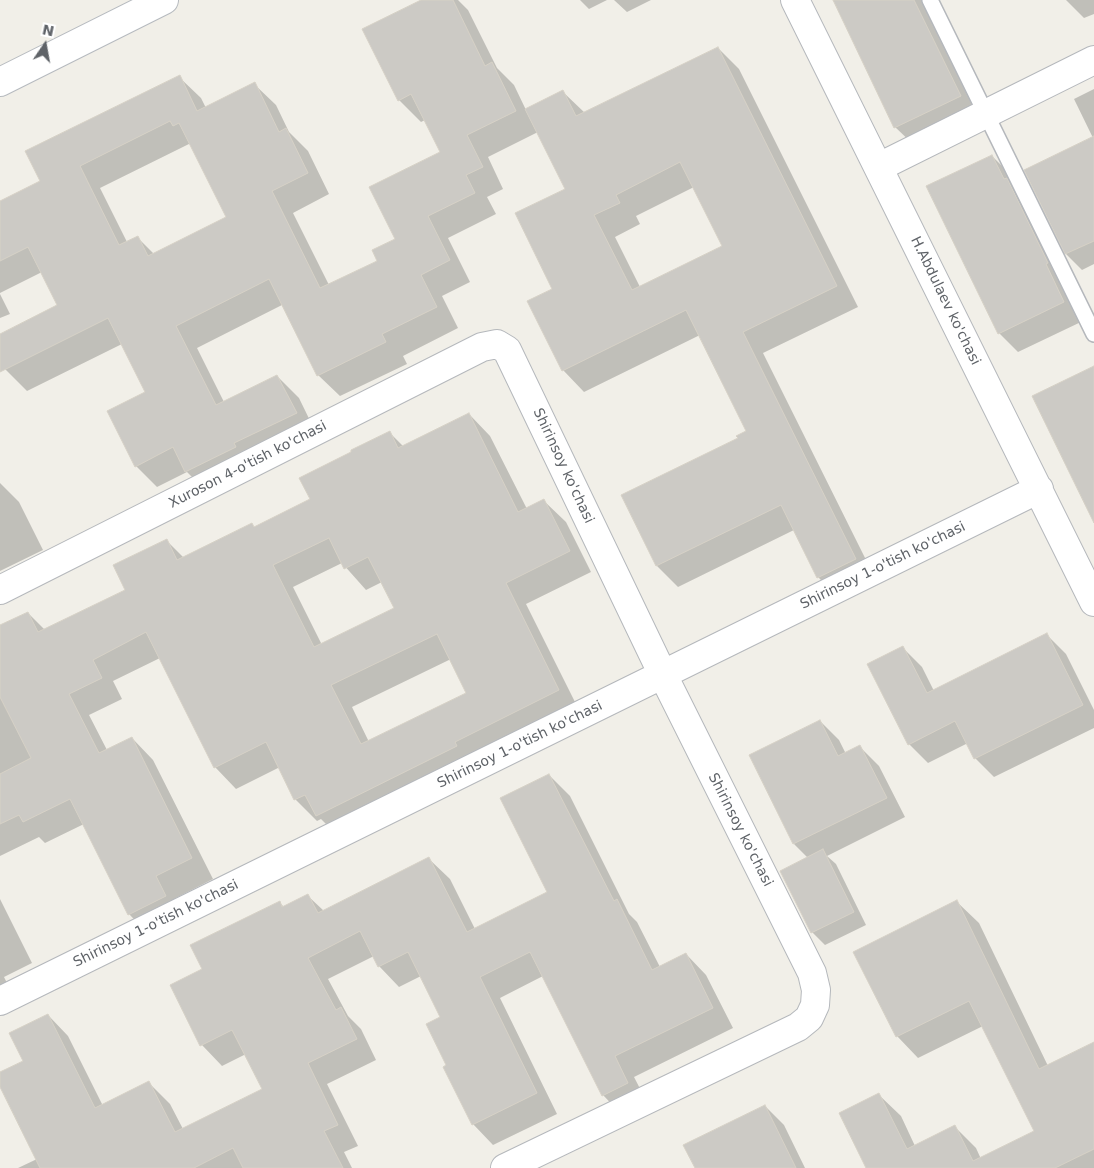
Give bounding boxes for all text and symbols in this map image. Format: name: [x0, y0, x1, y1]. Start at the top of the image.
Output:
north arrow: [20, 20, 70, 70]
text: N: [41, 21, 56, 39]
street label: H.Abdulaev ko'chasi: [907, 234, 983, 368]
street label: Shirinsoy ko'chasi: [529, 406, 597, 526]
street label: Xuroson 4-o'tish ko'chasi: [166, 418, 330, 512]
street label: Shirinsoy 1-o'tish ko'chasi: [798, 519, 968, 613]
street label: Shirinsoy 1-o'tish ko'chasi: [435, 698, 605, 792]
street label: Shirinsoy ko'chasi: [704, 770, 776, 890]
street label: Shirinsoy 1-o'tish ko'chasi: [71, 877, 241, 971]

